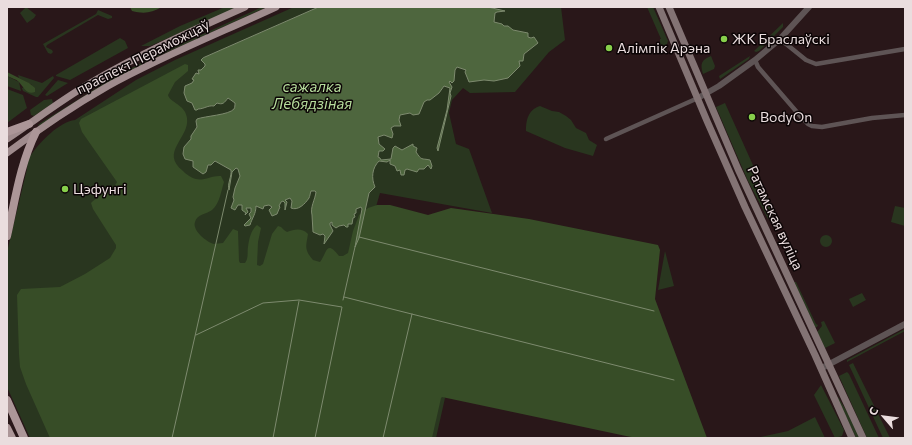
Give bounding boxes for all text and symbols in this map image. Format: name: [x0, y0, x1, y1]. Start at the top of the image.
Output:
street label: праспект Пераможцаў: [74, 16, 212, 98]
place label: ЖК Браслаўскі: [732, 31, 830, 47]
marker: ЖК Браслаўскі: [719, 34, 729, 44]
place label: Алімпік Арэна: [617, 40, 710, 56]
marker: Алімпік Арэна: [604, 43, 614, 53]
water label: сажалка Лебядзіная: [272, 78, 352, 113]
place label: BodyOn: [760, 109, 812, 125]
marker: BodyOn: [747, 112, 757, 122]
street label: Ратамская вуліца: [744, 163, 806, 273]
place label: Цэфунгі: [73, 181, 127, 197]
marker: Цэфунгі: [60, 184, 70, 194]
north arrow: [864, 397, 904, 437]
text: С: [865, 405, 880, 418]

